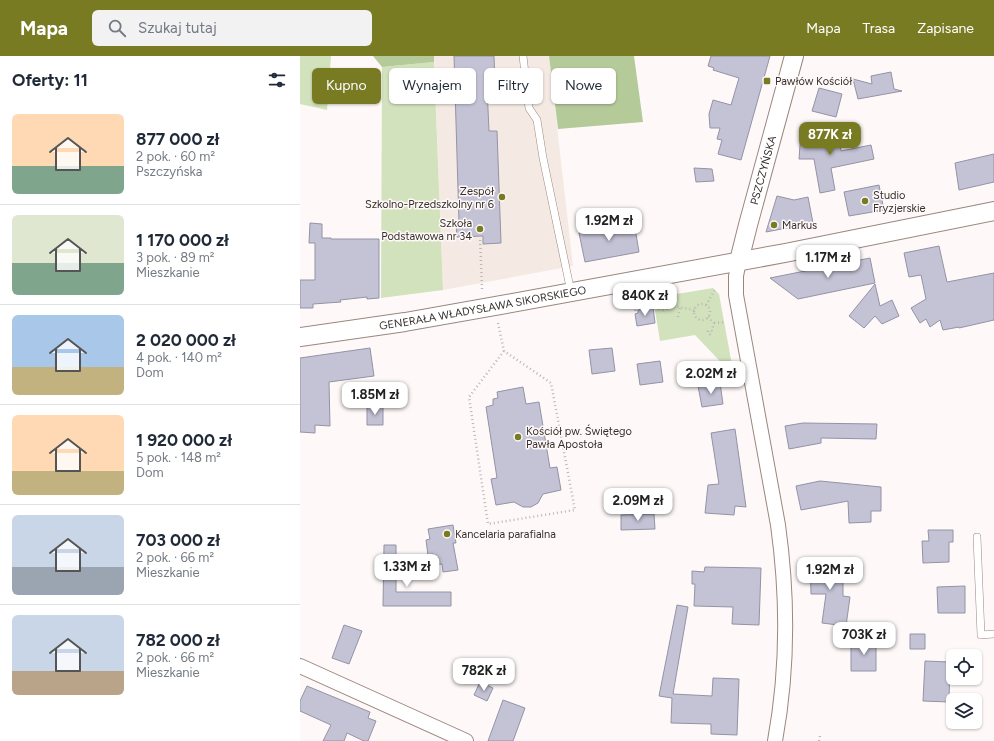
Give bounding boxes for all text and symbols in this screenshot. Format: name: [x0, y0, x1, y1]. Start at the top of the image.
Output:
search box: [92, 10, 372, 46]
text: Mapa: [20, 17, 68, 40]
icon: search: [106, 17, 128, 39]
text: Szukaj tutaj: [138, 19, 217, 37]
text: Mapa: [806, 20, 841, 37]
text: Trasa: [863, 20, 895, 37]
text: Zapisane: [917, 20, 974, 37]
chip: Kupno: [312, 68, 381, 104]
chip: Wynajem: [389, 68, 476, 104]
chip: Filtry: [484, 68, 543, 104]
chip: Nowe: [551, 68, 616, 104]
icon: filters: [266, 69, 288, 91]
text: Oferty: 11: [12, 70, 88, 90]
place label: Pawłów Kościół: [775, 75, 852, 88]
marker: Pawłów Kościół: [762, 76, 772, 86]
pin: 877K zł: [793, 122, 867, 156]
text: 877K zł: [808, 127, 852, 142]
text: 877 000 zł: [136, 129, 219, 149]
icon: home: [44, 130, 92, 178]
street label: PSZCZYŃSKA: [747, 133, 779, 206]
text: 2 pok. · 60 m²: [136, 149, 215, 164]
text: Pszczyńska: [136, 164, 202, 179]
place label: Zespół Szkolno-Przedszkolny nr 6: [365, 185, 494, 211]
place label: Studio Fryzjerskie: [873, 189, 925, 215]
marker: Zespół Szkolno-Przedszkolny nr 6: [497, 192, 507, 202]
marker: Studio Fryzjerskie: [860, 196, 870, 206]
pin: 1.92M zł: [568, 208, 650, 242]
text: 1.92M zł: [585, 213, 633, 228]
place label: Szkoła Podstawowa nr 34: [381, 217, 472, 243]
place label: Markus: [782, 219, 817, 232]
marker: Markus: [769, 220, 779, 230]
marker: Szkoła Podstawowa nr 34: [475, 224, 485, 234]
text: 1 170 000 zł: [136, 230, 229, 250]
icon: home: [44, 231, 92, 279]
pin: 1.17M zł: [787, 245, 869, 279]
text: 3 pok. · 89 m²: [136, 250, 215, 265]
text: 1.17M zł: [805, 250, 851, 265]
text: Mieszkanie: [136, 265, 200, 280]
street label: GENERAŁA WŁADYSŁAWA SIKORSKIEGO: [378, 283, 588, 332]
pin: 840K zł: [608, 283, 682, 317]
text: 840K zł: [622, 288, 668, 303]
text: 2 020 000 zł: [136, 330, 236, 350]
icon: home: [44, 331, 92, 379]
text: 4 pok. · 140 m²: [136, 350, 222, 365]
pin: 2.02M zł: [670, 361, 752, 395]
text: Dom: [136, 365, 164, 380]
text: 2.02M zł: [686, 366, 736, 381]
pin: 1.85M zł: [334, 382, 416, 416]
text: 1.85M zł: [351, 387, 399, 402]
place label: Kościół pw. Świętego Pawła Apostoła: [526, 424, 632, 451]
text: 1 920 000 zł: [136, 430, 232, 450]
icon: home: [44, 431, 92, 479]
marker: Kościół pw. Świętego Pawła Apostoła: [513, 432, 523, 442]
text: 5 pok. · 148 m²: [136, 450, 221, 465]
text: Dom: [136, 465, 164, 480]
pin: 2.09M zł: [597, 488, 679, 522]
text: 2.09M zł: [613, 493, 663, 508]
place label: Kancelaria parafialna: [455, 528, 556, 541]
marker: Kancelaria parafialna: [442, 529, 452, 539]
text: 703 000 zł: [136, 530, 220, 550]
icon: home: [44, 531, 92, 579]
text: 2 pok. · 66 m²: [136, 550, 214, 565]
pin: 1.33M zł: [366, 554, 448, 588]
pin: 1.92M zł: [789, 557, 871, 591]
text: 1.33M zł: [383, 559, 431, 574]
text: 1.92M zł: [806, 562, 854, 577]
text: Mieszkanie: [136, 565, 200, 580]
pin: 703K zł: [827, 622, 901, 656]
text: 703K zł: [842, 627, 886, 642]
text: 782 000 zł: [136, 630, 220, 650]
icon: home: [44, 631, 92, 679]
map controls: [946, 649, 982, 729]
button: locate: [946, 649, 982, 685]
text: 2 pok. · 66 m²: [136, 650, 214, 665]
pin: 782K zł: [447, 658, 521, 692]
text: 782K zł: [462, 663, 506, 678]
text: Mieszkanie: [136, 665, 200, 680]
button: layers: [946, 693, 982, 729]

